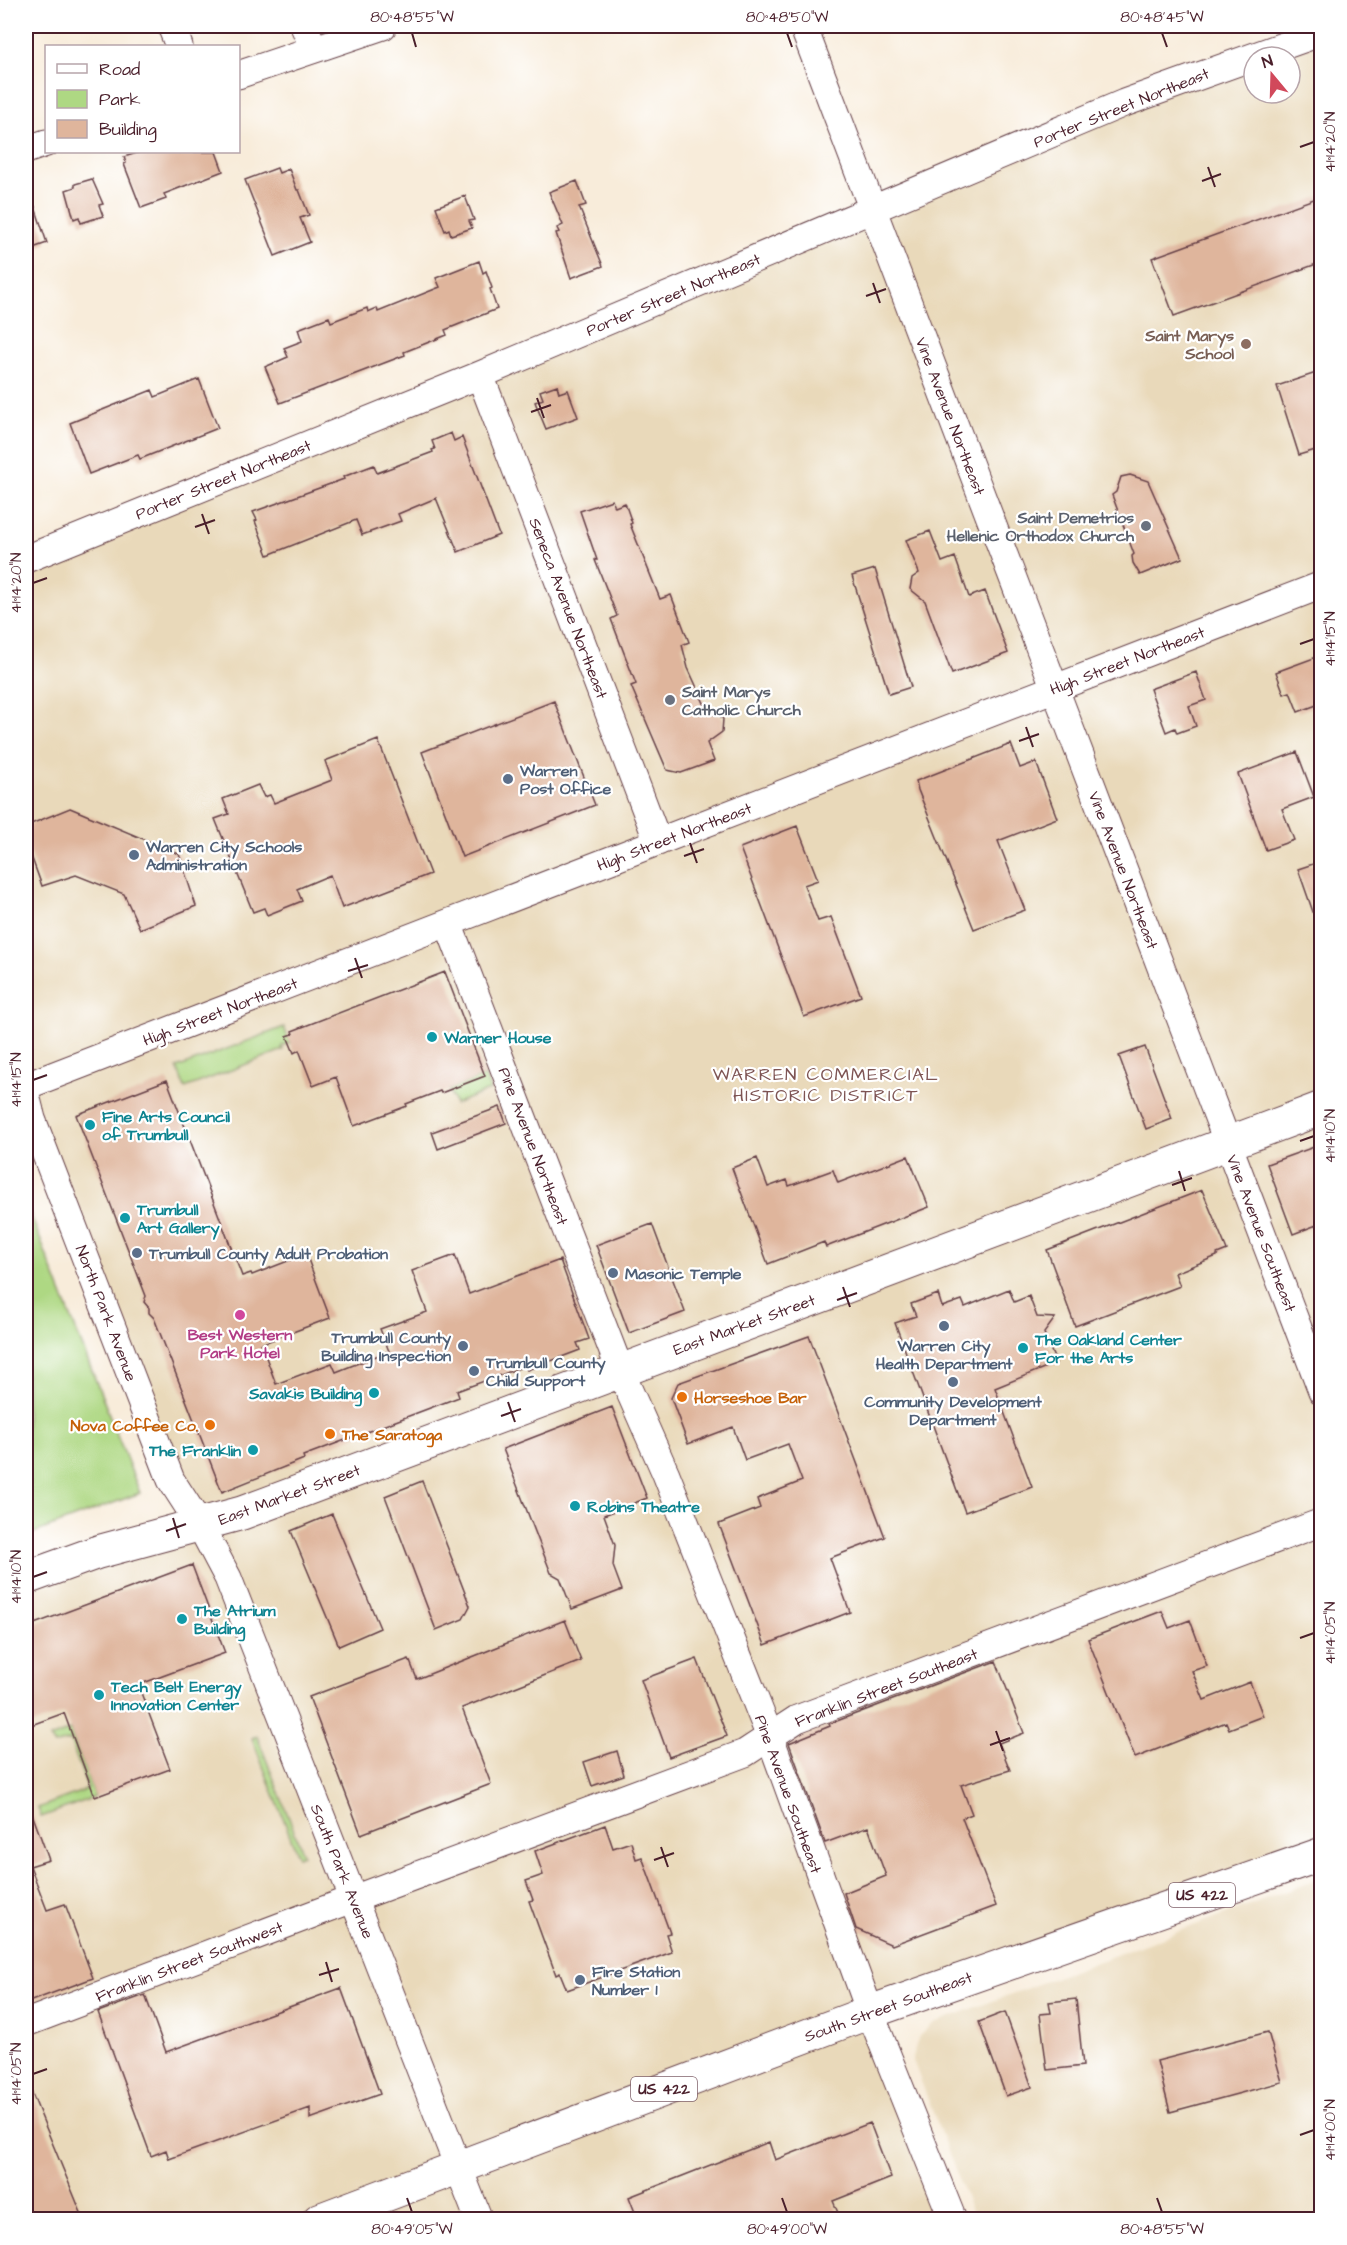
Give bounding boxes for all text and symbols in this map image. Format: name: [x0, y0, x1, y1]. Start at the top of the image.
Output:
text: 80°48'55"W: [370, 7, 454, 28]
text: 80°48'50"W: [746, 7, 828, 28]
text: 80°48'45"W: [1120, 7, 1204, 28]
legend: [45, 45, 240, 153]
north arrow: [1242, 45, 1302, 105]
text: N: [1259, 50, 1276, 74]
text: Road: [99, 57, 140, 82]
street label: Porter Street Northeast: [1030, 62, 1213, 153]
text: Park: [99, 87, 141, 112]
text: 41°14'20"N: [1320, 112, 1341, 172]
text: Building: [99, 117, 157, 143]
street label: Porter Street Northeast: [583, 248, 765, 342]
place label: Saint Marys School: [1144, 325, 1234, 365]
street label: Vine Avenue Northeast: [910, 334, 991, 499]
marker: Saint Marys School: [1239, 337, 1253, 351]
street label: Porter Street Northeast: [132, 434, 315, 525]
place label: Saint Demetrios Hellenic Orthodox Church: [947, 507, 1135, 547]
street label: Seneca Avenue Northeast: [523, 515, 613, 703]
marker: Saint Demetrios Hellenic Orthodox Church: [1139, 519, 1153, 533]
text: 41°14'20"N: [6, 553, 27, 613]
text: 41°14'15"N: [1320, 611, 1341, 667]
street label: High Street Northeast: [1047, 621, 1209, 702]
place label: Saint Marys Catholic Church: [681, 681, 802, 721]
marker: Saint Marys Catholic Church: [663, 693, 677, 707]
place label: Warren Post Office: [519, 760, 611, 800]
marker: Warren Post Office: [501, 772, 515, 786]
street label: Vine Avenue Northeast: [1083, 788, 1164, 953]
street label: High Street Northeast: [594, 797, 756, 878]
place label: Warren City Schools Administration: [145, 836, 302, 876]
marker: Warren City Schools Administration: [127, 848, 141, 862]
street label: High Street Northeast: [140, 972, 302, 1053]
place label: Warner House: [443, 1027, 552, 1049]
marker: Warner House: [425, 1030, 439, 1044]
text: 41°14'15"N: [6, 1052, 27, 1108]
district label: WARREN COMMERCIAL HISTORIC DISTRICT: [713, 1062, 939, 1108]
street label: Pine Avenue Northeast: [493, 1064, 574, 1229]
place label: Fine Arts Council of Trumbull: [102, 1106, 231, 1146]
text: 41°14'10"N: [1320, 1109, 1341, 1163]
marker: Fine Arts Council of Trumbull: [83, 1118, 97, 1132]
street label: Vine Avenue Southeast: [1221, 1151, 1301, 1316]
place label: Trumbull Art Gallery: [136, 1199, 220, 1240]
marker: Trumbull Art Gallery: [118, 1211, 132, 1225]
street label: North Park Avenue: [70, 1242, 142, 1385]
place label: Trumbull County Adult Probation: [148, 1243, 388, 1266]
marker: Trumbull County Adult Probation: [130, 1246, 144, 1260]
place label: Masonic Temple: [625, 1263, 742, 1285]
marker: Masonic Temple: [606, 1266, 620, 1280]
street label: East Market Street: [670, 1289, 819, 1361]
marker: Best Western Park Hotel: [233, 1308, 247, 1322]
marker: Warren City Health Department: [937, 1319, 951, 1333]
place label: Best Western Park Hotel: [188, 1324, 292, 1364]
place label: Trumbull County Building Inspection: [321, 1327, 451, 1369]
place label: The Oakland Center For the Arts: [1034, 1329, 1182, 1369]
place label: Warren City Health Department: [876, 1335, 1013, 1375]
marker: Trumbull County Building Inspection: [456, 1339, 470, 1353]
marker: The Oakland Center For the Arts: [1016, 1341, 1030, 1355]
place label: Trumbull County Child Support: [485, 1352, 606, 1392]
marker: Trumbull County Child Support: [467, 1364, 481, 1378]
marker: Community Development Department: [946, 1375, 960, 1389]
place label: Savakis Building: [248, 1383, 363, 1407]
marker: Savakis Building: [367, 1386, 381, 1400]
place label: Horseshoe Bar: [694, 1387, 807, 1409]
marker: Horseshoe Bar: [675, 1390, 689, 1404]
place label: Community Development Department: [864, 1391, 1042, 1431]
place label: Nova Coffee Co.: [71, 1415, 198, 1437]
marker: Nova Coffee Co.: [203, 1418, 217, 1432]
place label: The Saratoga: [341, 1424, 443, 1448]
marker: The Saratoga: [323, 1427, 337, 1441]
place label: The Franklin: [148, 1440, 241, 1462]
marker: The Franklin: [246, 1443, 260, 1457]
street label: East Market Street: [215, 1459, 364, 1531]
place label: Robins Theatre: [587, 1496, 700, 1518]
marker: Robins Theatre: [568, 1499, 582, 1513]
text: 41°14'10"N: [6, 1550, 27, 1604]
place label: The Atrium Building: [193, 1600, 276, 1642]
text: 41°14'05"N: [1320, 1601, 1341, 1665]
marker: The Atrium Building: [175, 1612, 189, 1626]
street label: Franklin Street Southeast: [792, 1643, 981, 1733]
place label: Tech Belt Energy Innovation Center: [110, 1676, 242, 1716]
marker: Tech Belt Energy Innovation Center: [92, 1688, 106, 1702]
street label: Pine Avenue Southeast: [749, 1712, 827, 1877]
street label: South Park Avenue: [305, 1801, 379, 1942]
road number: US 422: [1169, 1883, 1235, 1907]
street label: Franklin Street Southwest: [93, 1916, 287, 2008]
place label: Fire Station Number 1: [592, 1961, 680, 2001]
street label: South Street Southeast: [801, 1966, 976, 2048]
marker: Fire Station Number 1: [573, 1973, 587, 1987]
text: 41°14'05"N: [6, 2042, 27, 2106]
road number: US 422: [631, 2077, 697, 2101]
text: 41°14'00"N: [1320, 2099, 1341, 2161]
text: 80°49'05"W: [371, 2219, 453, 2240]
text: 80°49'00"W: [747, 2219, 827, 2240]
text: 80°48'55"W: [1120, 2219, 1204, 2240]

